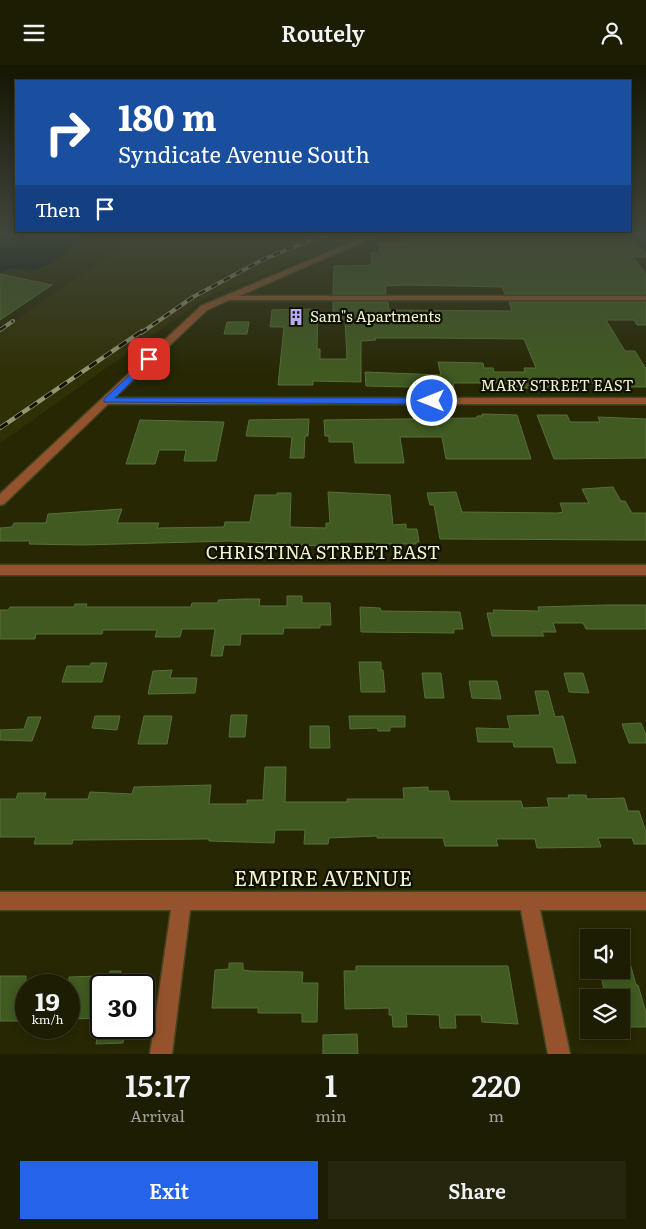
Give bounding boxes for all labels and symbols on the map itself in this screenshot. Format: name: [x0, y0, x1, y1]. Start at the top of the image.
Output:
place label: Sam"s Apartments: [310, 304, 441, 327]
building icon: Sam"s Apartments: [286, 307, 306, 327]
pin: [128, 338, 170, 380]
street label: MARY STREET EAST: [481, 373, 633, 396]
position arrow: [405, 374, 457, 426]
street label: CHRISTINA STREET EAST: [206, 538, 440, 565]
street label: EMPIRE AVENUE: [234, 861, 412, 892]
speed limit sign: 30: [90, 974, 155, 1039]

